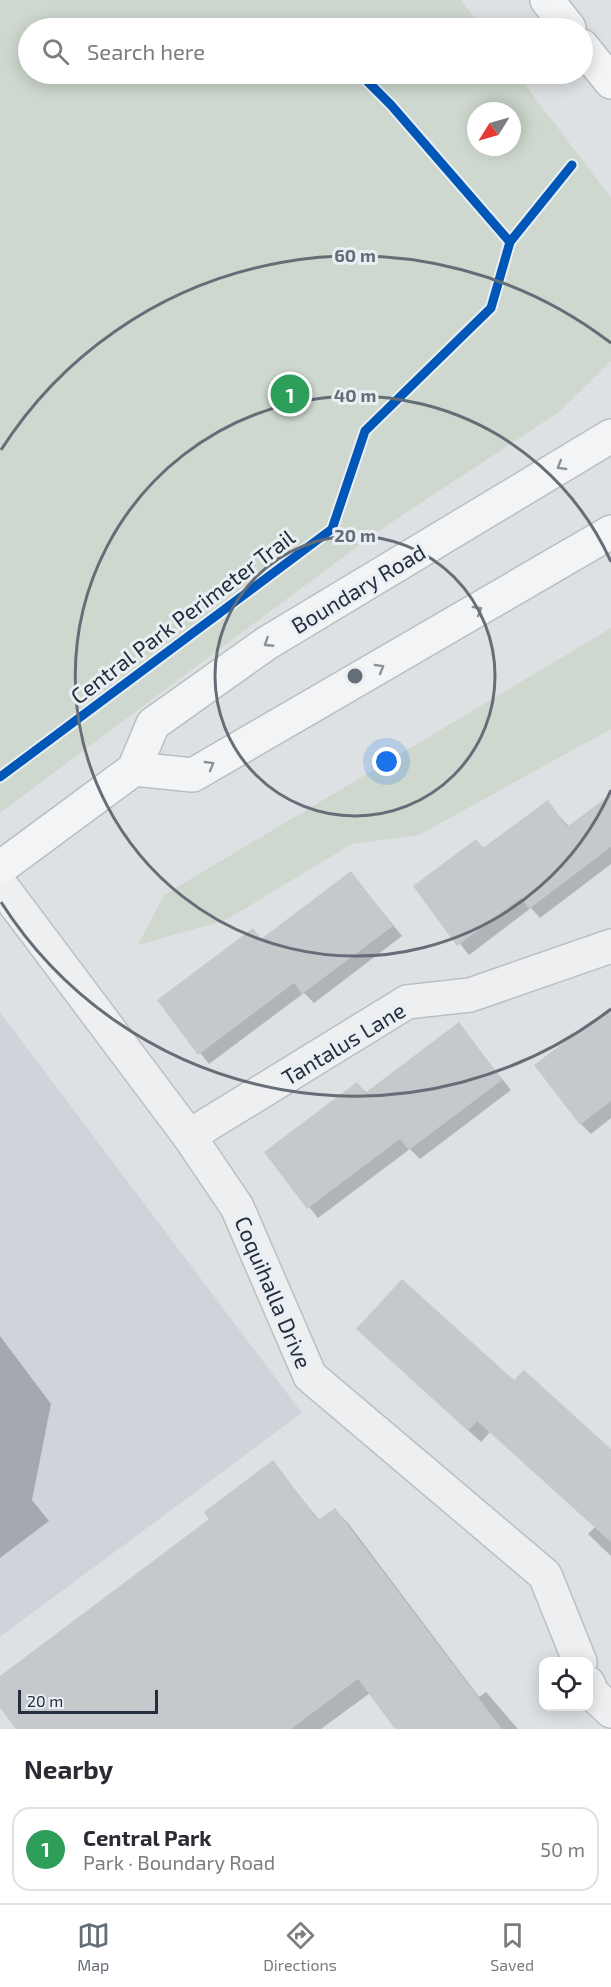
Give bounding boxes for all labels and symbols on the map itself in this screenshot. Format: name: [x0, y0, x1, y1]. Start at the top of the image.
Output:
north arrow: [467, 102, 521, 156]
text: 60 m: [334, 244, 376, 266]
pin: 1: [270, 372, 310, 416]
text: 40 m: [334, 384, 376, 406]
one-way arrow: [557, 459, 567, 471]
street label: Central Park Perimeter Trail: [65, 523, 299, 709]
text: 20 m: [334, 524, 376, 546]
street label: Boundary Road: [286, 538, 430, 638]
one-way arrow: [472, 606, 482, 618]
one-way arrow: [264, 636, 275, 647]
one-way arrow: [373, 663, 384, 675]
centre of rings: [345, 666, 365, 686]
your location: [372, 747, 401, 776]
one-way arrow: [204, 760, 215, 772]
street label: Tantalus Lane: [277, 996, 409, 1090]
street label: Coquihalla Drive: [230, 1212, 318, 1372]
scale bar: [18, 1687, 158, 1714]

